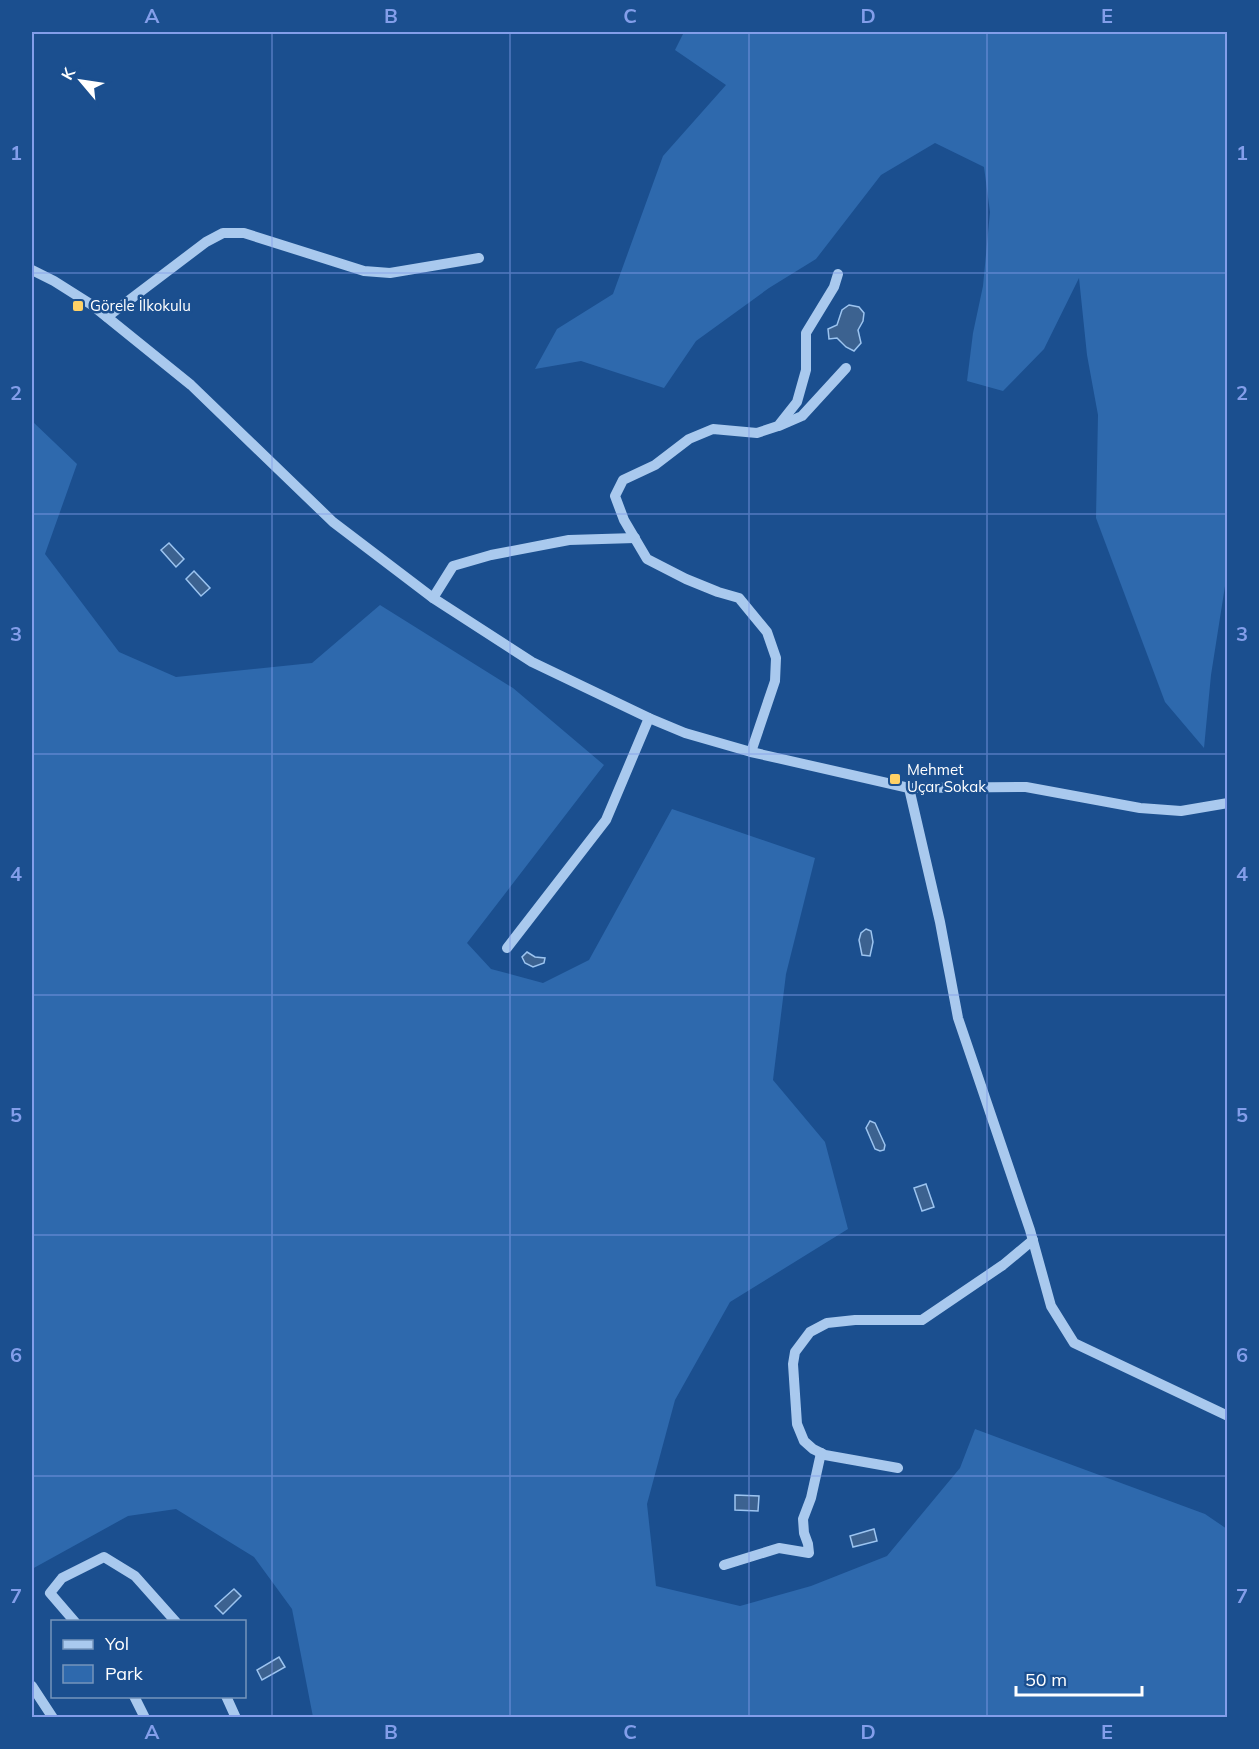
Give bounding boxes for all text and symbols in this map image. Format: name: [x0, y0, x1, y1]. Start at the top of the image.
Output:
text: A: [145, 3, 160, 28]
text: B: [384, 3, 398, 28]
text: C: [623, 3, 637, 28]
text: D: [860, 3, 876, 28]
text: E: [1101, 3, 1113, 28]
north arrow: [51, 51, 111, 111]
text: K: [57, 63, 80, 83]
text: 1: [10, 140, 22, 165]
text: 1: [1236, 140, 1248, 165]
place label: Görele İlkokulu: [90, 296, 191, 315]
marker: Görele İlkokulu: [71, 299, 85, 313]
text: 2: [10, 380, 22, 405]
text: 2: [1236, 380, 1248, 405]
text: 3: [10, 621, 22, 646]
text: 3: [1236, 621, 1248, 646]
place label: Mehmet Uçar Sokak: [907, 760, 986, 796]
marker: Mehmet Uçar Sokak: [888, 772, 902, 786]
text: 4: [10, 861, 22, 886]
text: 4: [1236, 861, 1248, 886]
text: 5: [10, 1102, 22, 1127]
text: 5: [1236, 1102, 1248, 1127]
text: 6: [10, 1342, 22, 1367]
text: 6: [1236, 1342, 1248, 1367]
text: 7: [10, 1583, 22, 1608]
text: 7: [1236, 1583, 1248, 1608]
legend: [51, 1620, 246, 1698]
text: Yol: [104, 1632, 129, 1655]
scale bar: [1016, 1659, 1142, 1697]
text: Park: [105, 1662, 144, 1685]
text: 50 m: [1025, 1668, 1067, 1691]
text: A: [145, 1719, 160, 1744]
text: B: [384, 1719, 398, 1744]
text: C: [623, 1719, 637, 1744]
text: D: [860, 1719, 876, 1744]
text: E: [1101, 1719, 1113, 1744]

